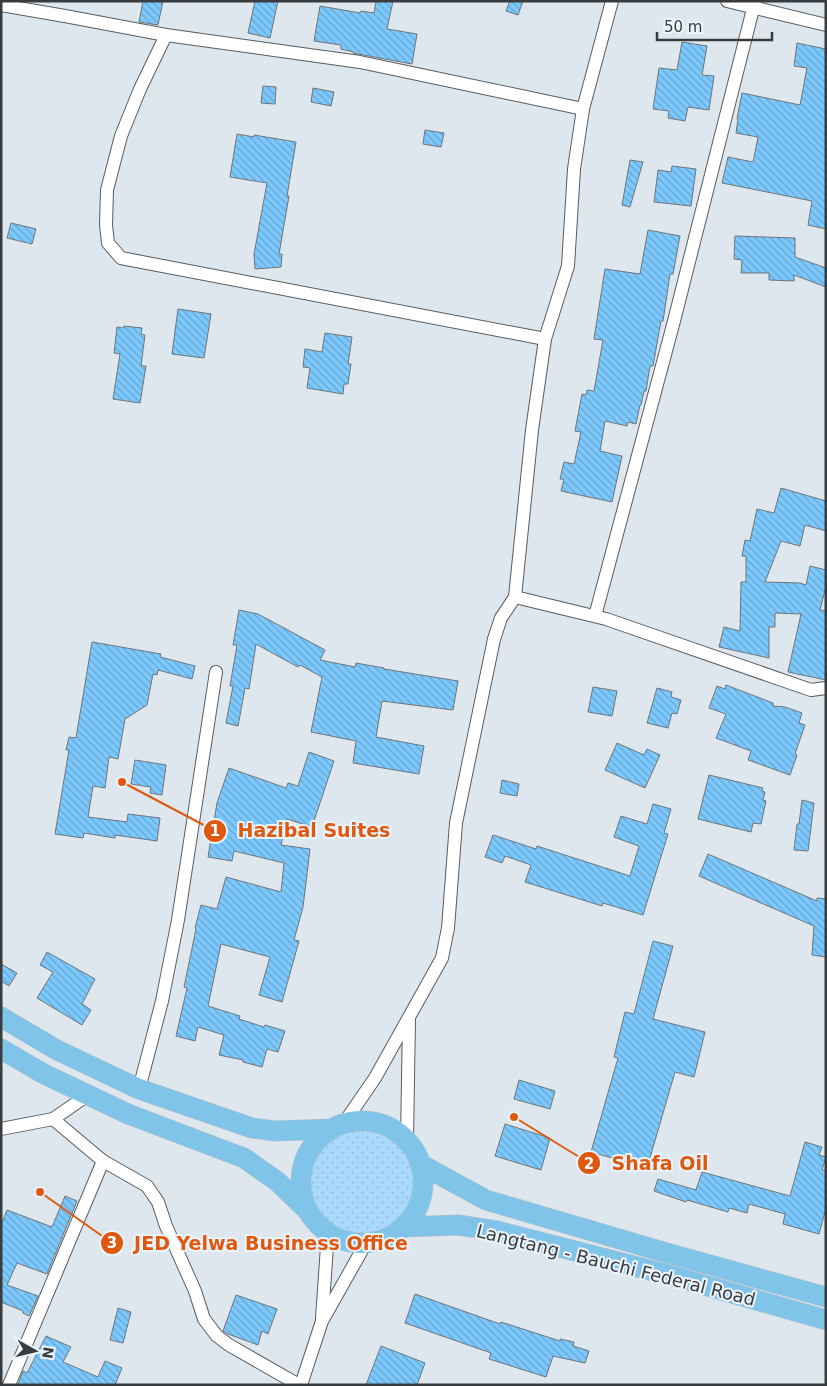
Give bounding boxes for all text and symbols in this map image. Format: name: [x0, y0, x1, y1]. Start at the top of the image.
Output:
scale bar: [657, 10, 772, 42]
text: 50 m: [664, 18, 702, 36]
callout: Hazibal Suites: [202, 814, 400, 848]
text: Hazibal Suites: [238, 819, 390, 841]
text: 1: [210, 822, 220, 840]
callout: Shafa Oil: [576, 1146, 718, 1180]
text: Shafa Oil: [612, 1152, 708, 1174]
text: 2: [584, 1155, 594, 1173]
street label: Langtang - Bauchi Federal Road: [474, 1220, 758, 1310]
callout: JED Yelwa Business Office: [99, 1226, 418, 1260]
text: JED Yelwa Business Office: [132, 1232, 408, 1254]
text: 3: [107, 1234, 117, 1252]
north arrow: [10, 1326, 60, 1376]
text: N: [39, 1346, 57, 1360]

